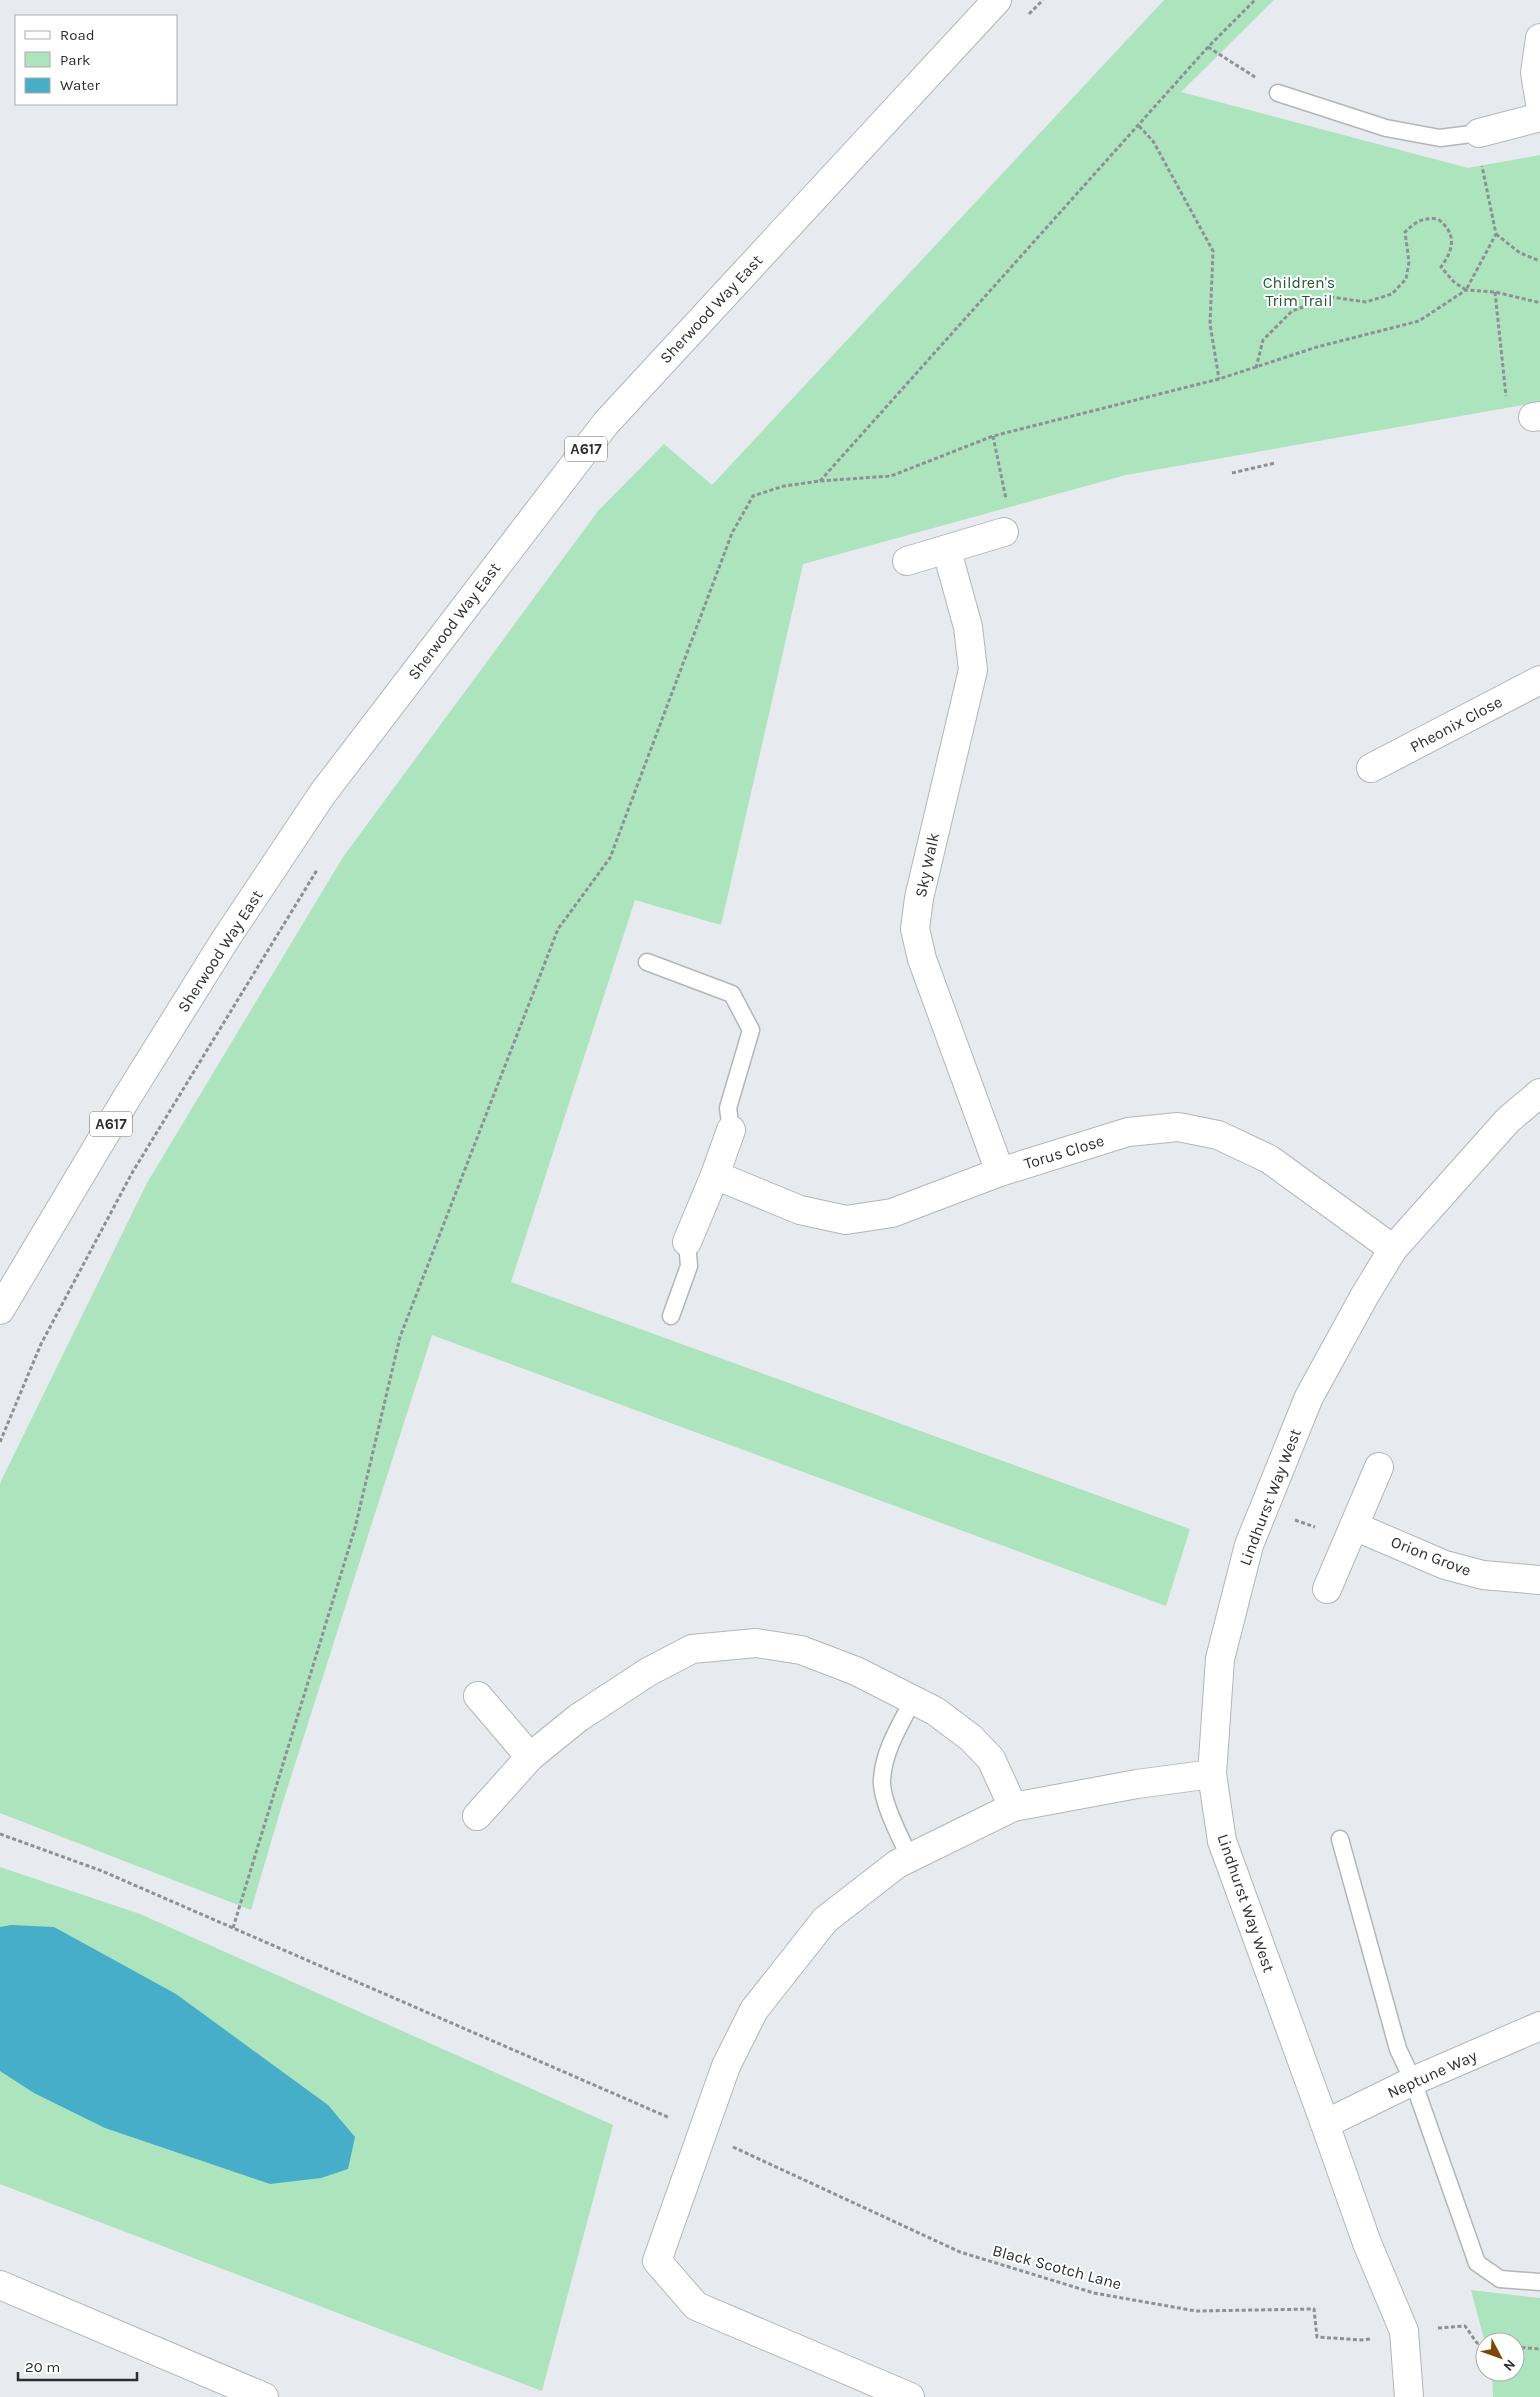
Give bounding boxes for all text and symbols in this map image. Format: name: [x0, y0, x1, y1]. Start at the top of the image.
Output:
legend: [15, 15, 178, 105]
text: Road: [60, 26, 95, 44]
text: Park: [60, 51, 90, 69]
text: Water: [60, 76, 101, 94]
street label: Sherwood Way East: [656, 251, 766, 367]
park label: Children's Trim Trail: [1263, 273, 1335, 310]
road number: A617: [565, 436, 607, 462]
street label: Sherwood Way East: [404, 559, 504, 683]
street label: Pheonix Close: [1407, 692, 1505, 756]
street label: Sky Walk: [911, 831, 943, 899]
street label: Sherwood Way East: [173, 886, 267, 1016]
road number: A617: [90, 1112, 132, 1136]
street label: Torus Close: [1022, 1131, 1106, 1173]
street label: Lindhurst Way West: [1235, 1426, 1305, 1568]
street label: Orion Grove: [1388, 1532, 1474, 1580]
street label: Lindhurst Way West: [1213, 1831, 1279, 1975]
street label: Neptune Way: [1384, 2046, 1480, 2102]
street label: Black Scotch Lane: [990, 2241, 1124, 2293]
north arrow: [1475, 2332, 1525, 2382]
scale bar: [18, 2350, 136, 2382]
text: N: [1500, 2356, 1519, 2375]
text: 20 m: [25, 2358, 60, 2376]

